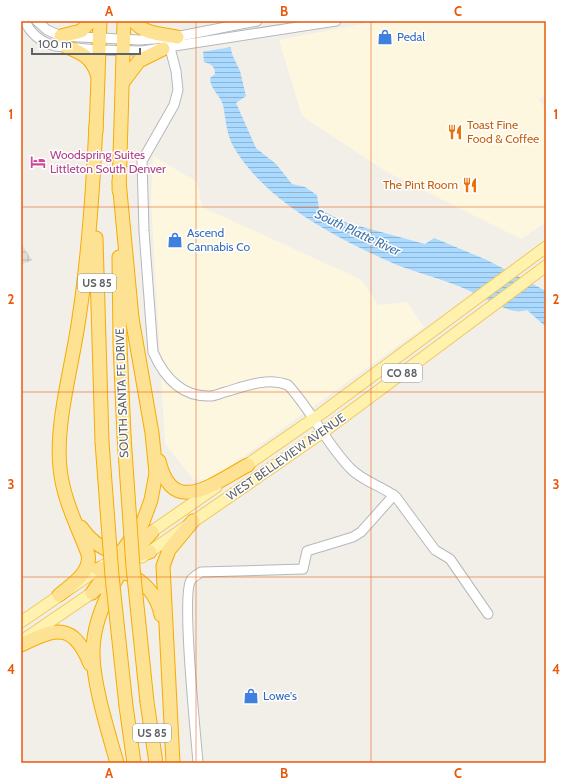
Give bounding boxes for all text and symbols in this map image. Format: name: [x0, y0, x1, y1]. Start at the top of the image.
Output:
text: A: [105, 3, 114, 19]
text: B: [280, 3, 288, 19]
text: C: [454, 3, 462, 19]
shop icon: Pedal: [376, 28, 394, 46]
place label: Pedal: [397, 29, 425, 44]
scale bar: [32, 30, 140, 56]
text: 100 m: [38, 36, 72, 51]
text: 1: [9, 106, 13, 122]
text: 1: [554, 106, 558, 122]
place label: Toast Fine Food & Coffee: [467, 117, 539, 146]
restaurant icon: Toast Fine Food & Coffee: [446, 123, 464, 141]
place label: Woodspring Suites Littleton South Denver: [50, 147, 166, 176]
hotel icon: Woodspring Suites Littleton South Denver: [29, 153, 47, 171]
restaurant icon: The Pint Room: [461, 176, 479, 194]
place label: The Pint Room: [383, 177, 458, 192]
water label: South Platte River: [313, 205, 404, 259]
place label: Ascend Cannabis Co: [187, 225, 250, 254]
shop icon: Ascend Cannabis Co: [166, 231, 184, 249]
road number: US 85: [78, 274, 116, 292]
text: 2: [8, 291, 15, 307]
text: 2: [553, 291, 560, 307]
street label: SOUTH SANTA FE DRIVE: [112, 328, 131, 458]
road number: CO 88: [382, 364, 422, 382]
street label: WEST BELLEVIEW AVENUE: [223, 409, 349, 504]
text: 3: [7, 476, 15, 492]
text: 3: [552, 476, 560, 492]
text: 4: [7, 661, 15, 677]
text: 4: [552, 661, 560, 677]
shop icon: Lowe's: [242, 687, 260, 705]
place label: Lowe's: [263, 688, 297, 703]
road number: US 85: [133, 724, 171, 742]
text: A: [105, 765, 114, 781]
text: B: [280, 765, 288, 781]
text: C: [454, 765, 462, 781]

